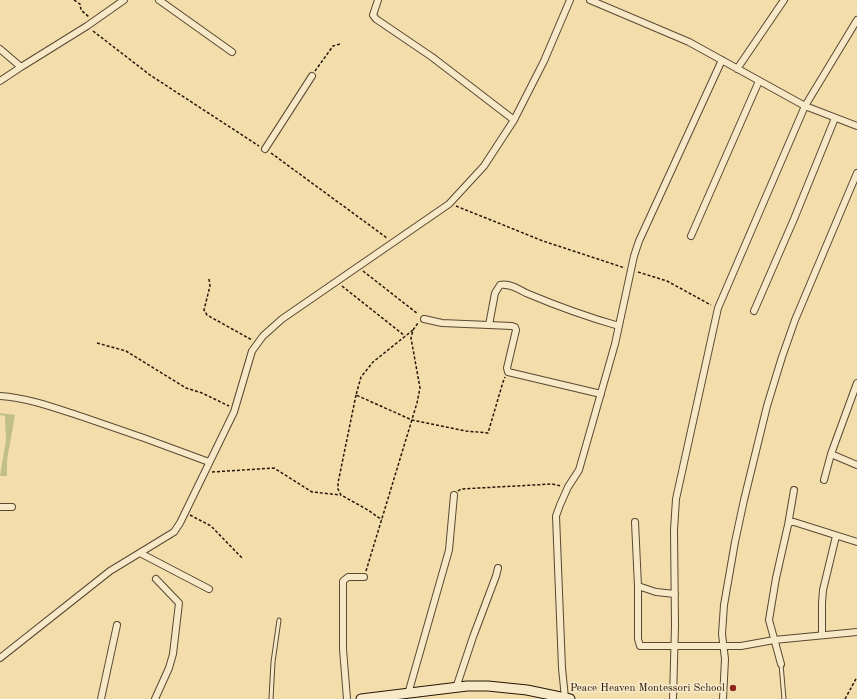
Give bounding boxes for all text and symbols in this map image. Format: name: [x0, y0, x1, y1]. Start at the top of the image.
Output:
place label: Peace Heaven Montessori School: [570, 681, 725, 695]
marker: Peace Heaven Montessori School: [728, 683, 738, 693]

